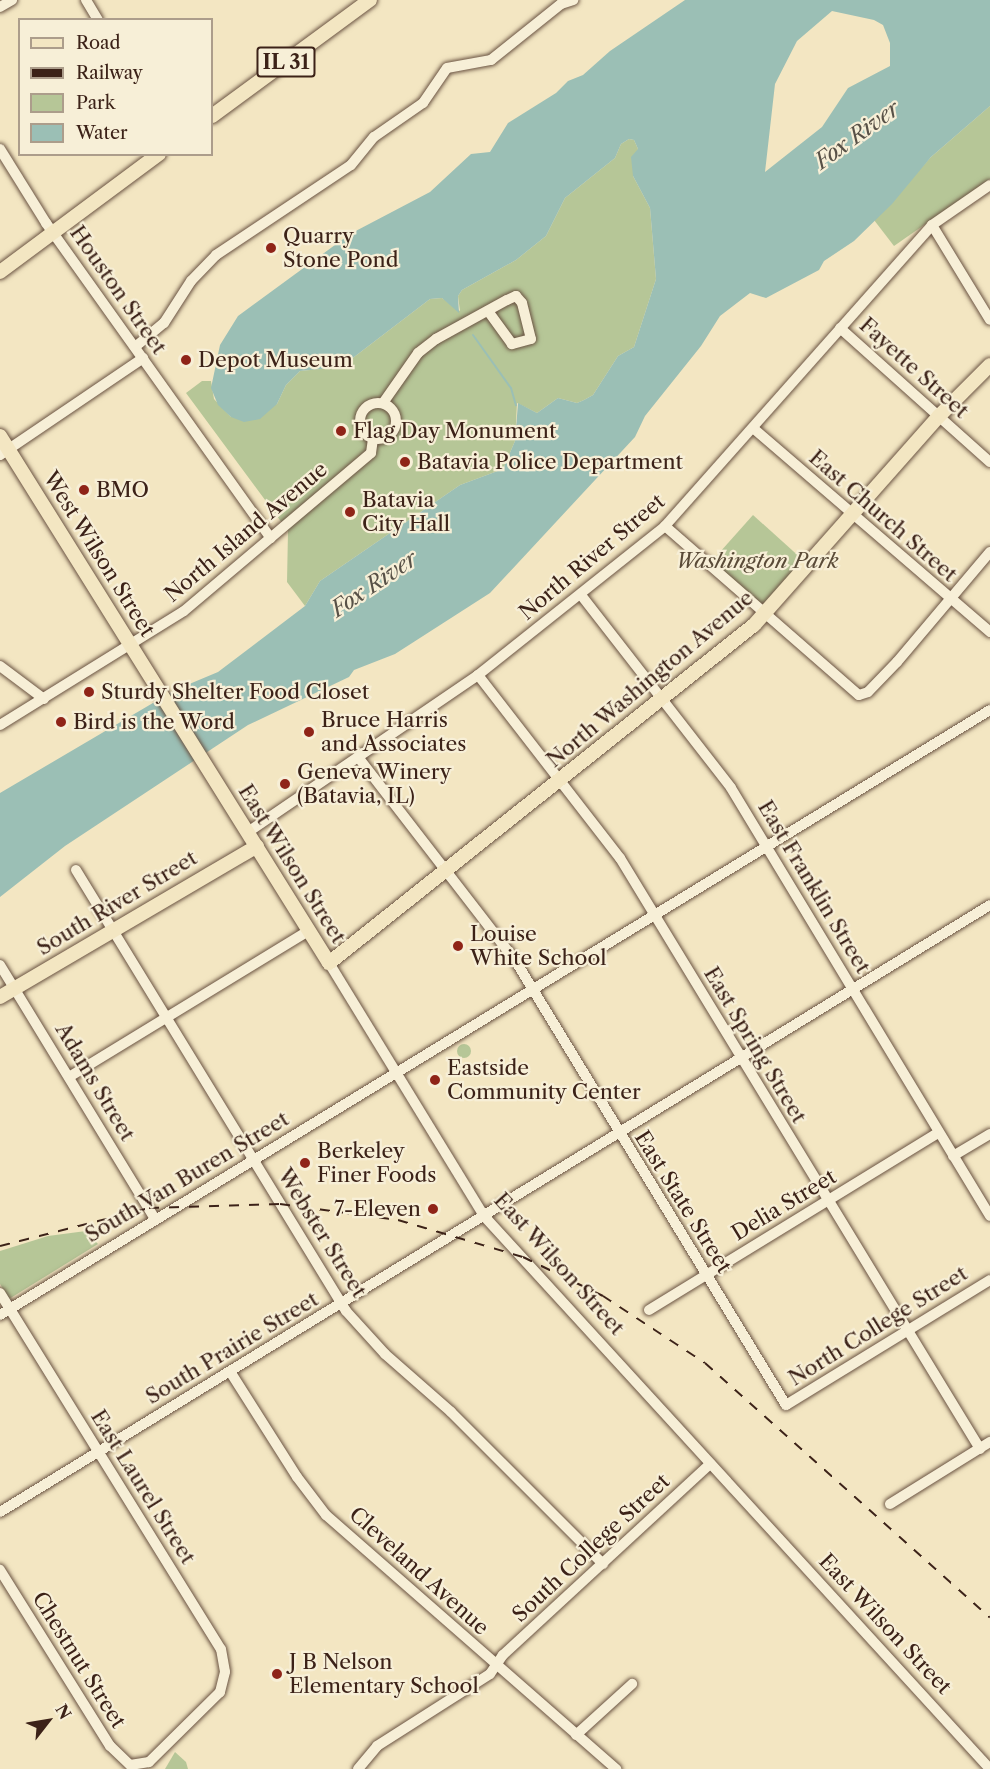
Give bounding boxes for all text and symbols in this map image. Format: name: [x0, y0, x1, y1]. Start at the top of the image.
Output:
legend: [18, 18, 213, 156]
text: Road: [76, 32, 121, 54]
road number: IL 31: [256, 45, 316, 79]
text: Railway: [76, 62, 143, 84]
text: Park: [76, 92, 115, 114]
water label: Fox River: [809, 95, 905, 175]
text: Water: [76, 122, 128, 144]
street label: Houston Street: [64, 221, 172, 359]
place label: Quarry Stone Pond: [283, 223, 399, 273]
marker: Quarry Stone Pond: [264, 241, 278, 255]
street label: Fayette Street: [854, 312, 974, 424]
place label: Depot Museum: [198, 347, 353, 373]
marker: Depot Museum: [179, 353, 193, 367]
place label: Flag Day Monument: [353, 418, 557, 444]
marker: Flag Day Monument: [334, 424, 348, 438]
street label: East Church Street: [804, 445, 962, 587]
place label: Batavia Police Department: [417, 449, 683, 475]
marker: Batavia Police Department: [398, 455, 412, 469]
street label: North Island Avenue: [159, 456, 333, 608]
street label: West Wilson Street: [38, 466, 160, 642]
place label: BMO: [96, 477, 149, 503]
marker: BMO: [77, 483, 91, 497]
place label: Batavia City Hall: [362, 487, 451, 537]
street label: North River Street: [514, 489, 670, 625]
marker: Batavia City Hall: [343, 505, 357, 519]
water label: Fox River: [326, 545, 422, 623]
park label: Washington Park: [675, 548, 839, 574]
street label: North Washington Avenue: [541, 585, 759, 773]
place label: Sturdy Shelter Food Closet: [101, 679, 370, 705]
marker: Sturdy Shelter Food Closet: [82, 685, 96, 699]
place label: Bruce Harris and Associates: [321, 707, 467, 757]
place label: Bird is the Word: [73, 709, 235, 735]
marker: Bird is the Word: [54, 715, 68, 729]
marker: Bruce Harris and Associates: [302, 725, 316, 739]
place label: Geneva Winery (Batavia, IL): [297, 759, 452, 809]
marker: Geneva Winery (Batavia, IL): [278, 777, 292, 791]
street label: East Wilson Street: [233, 780, 351, 948]
street label: East Franklin Street: [752, 796, 876, 978]
street label: South River Street: [32, 845, 202, 961]
place label: Louise White School: [470, 921, 607, 971]
marker: Louise White School: [451, 939, 465, 953]
street label: East Spring Street: [698, 962, 812, 1128]
street label: Adams Street: [50, 1019, 140, 1145]
place label: Eastside Community Center: [447, 1055, 641, 1105]
marker: Eastside Community Center: [428, 1073, 442, 1087]
street label: South Van Buren Street: [80, 1106, 294, 1248]
street label: East State Street: [629, 1126, 737, 1278]
place label: Berkeley Finer Foods: [317, 1138, 437, 1188]
marker: Berkeley Finer Foods: [298, 1156, 312, 1170]
street label: Webster Street: [272, 1164, 372, 1302]
street label: Delia Street: [727, 1164, 841, 1246]
street label: East Wilson Street: [488, 1187, 630, 1341]
place label: 7-Eleven: [334, 1196, 421, 1222]
marker: 7-Eleven: [426, 1202, 440, 1216]
street label: North College Street: [784, 1261, 972, 1391]
street label: South Prairie Street: [141, 1287, 323, 1409]
street label: East Laurel Street: [85, 1405, 201, 1569]
street label: South College Street: [507, 1469, 675, 1627]
street label: Cleveland Avenue: [344, 1501, 494, 1641]
street label: East Wilson Street: [813, 1548, 957, 1700]
street label: Chestnut Street: [27, 1587, 131, 1733]
place label: J B Nelson Elementary School: [289, 1649, 479, 1699]
marker: J B Nelson Elementary School: [270, 1667, 284, 1681]
north arrow: [18, 1691, 78, 1751]
text: N: [51, 1701, 76, 1723]

